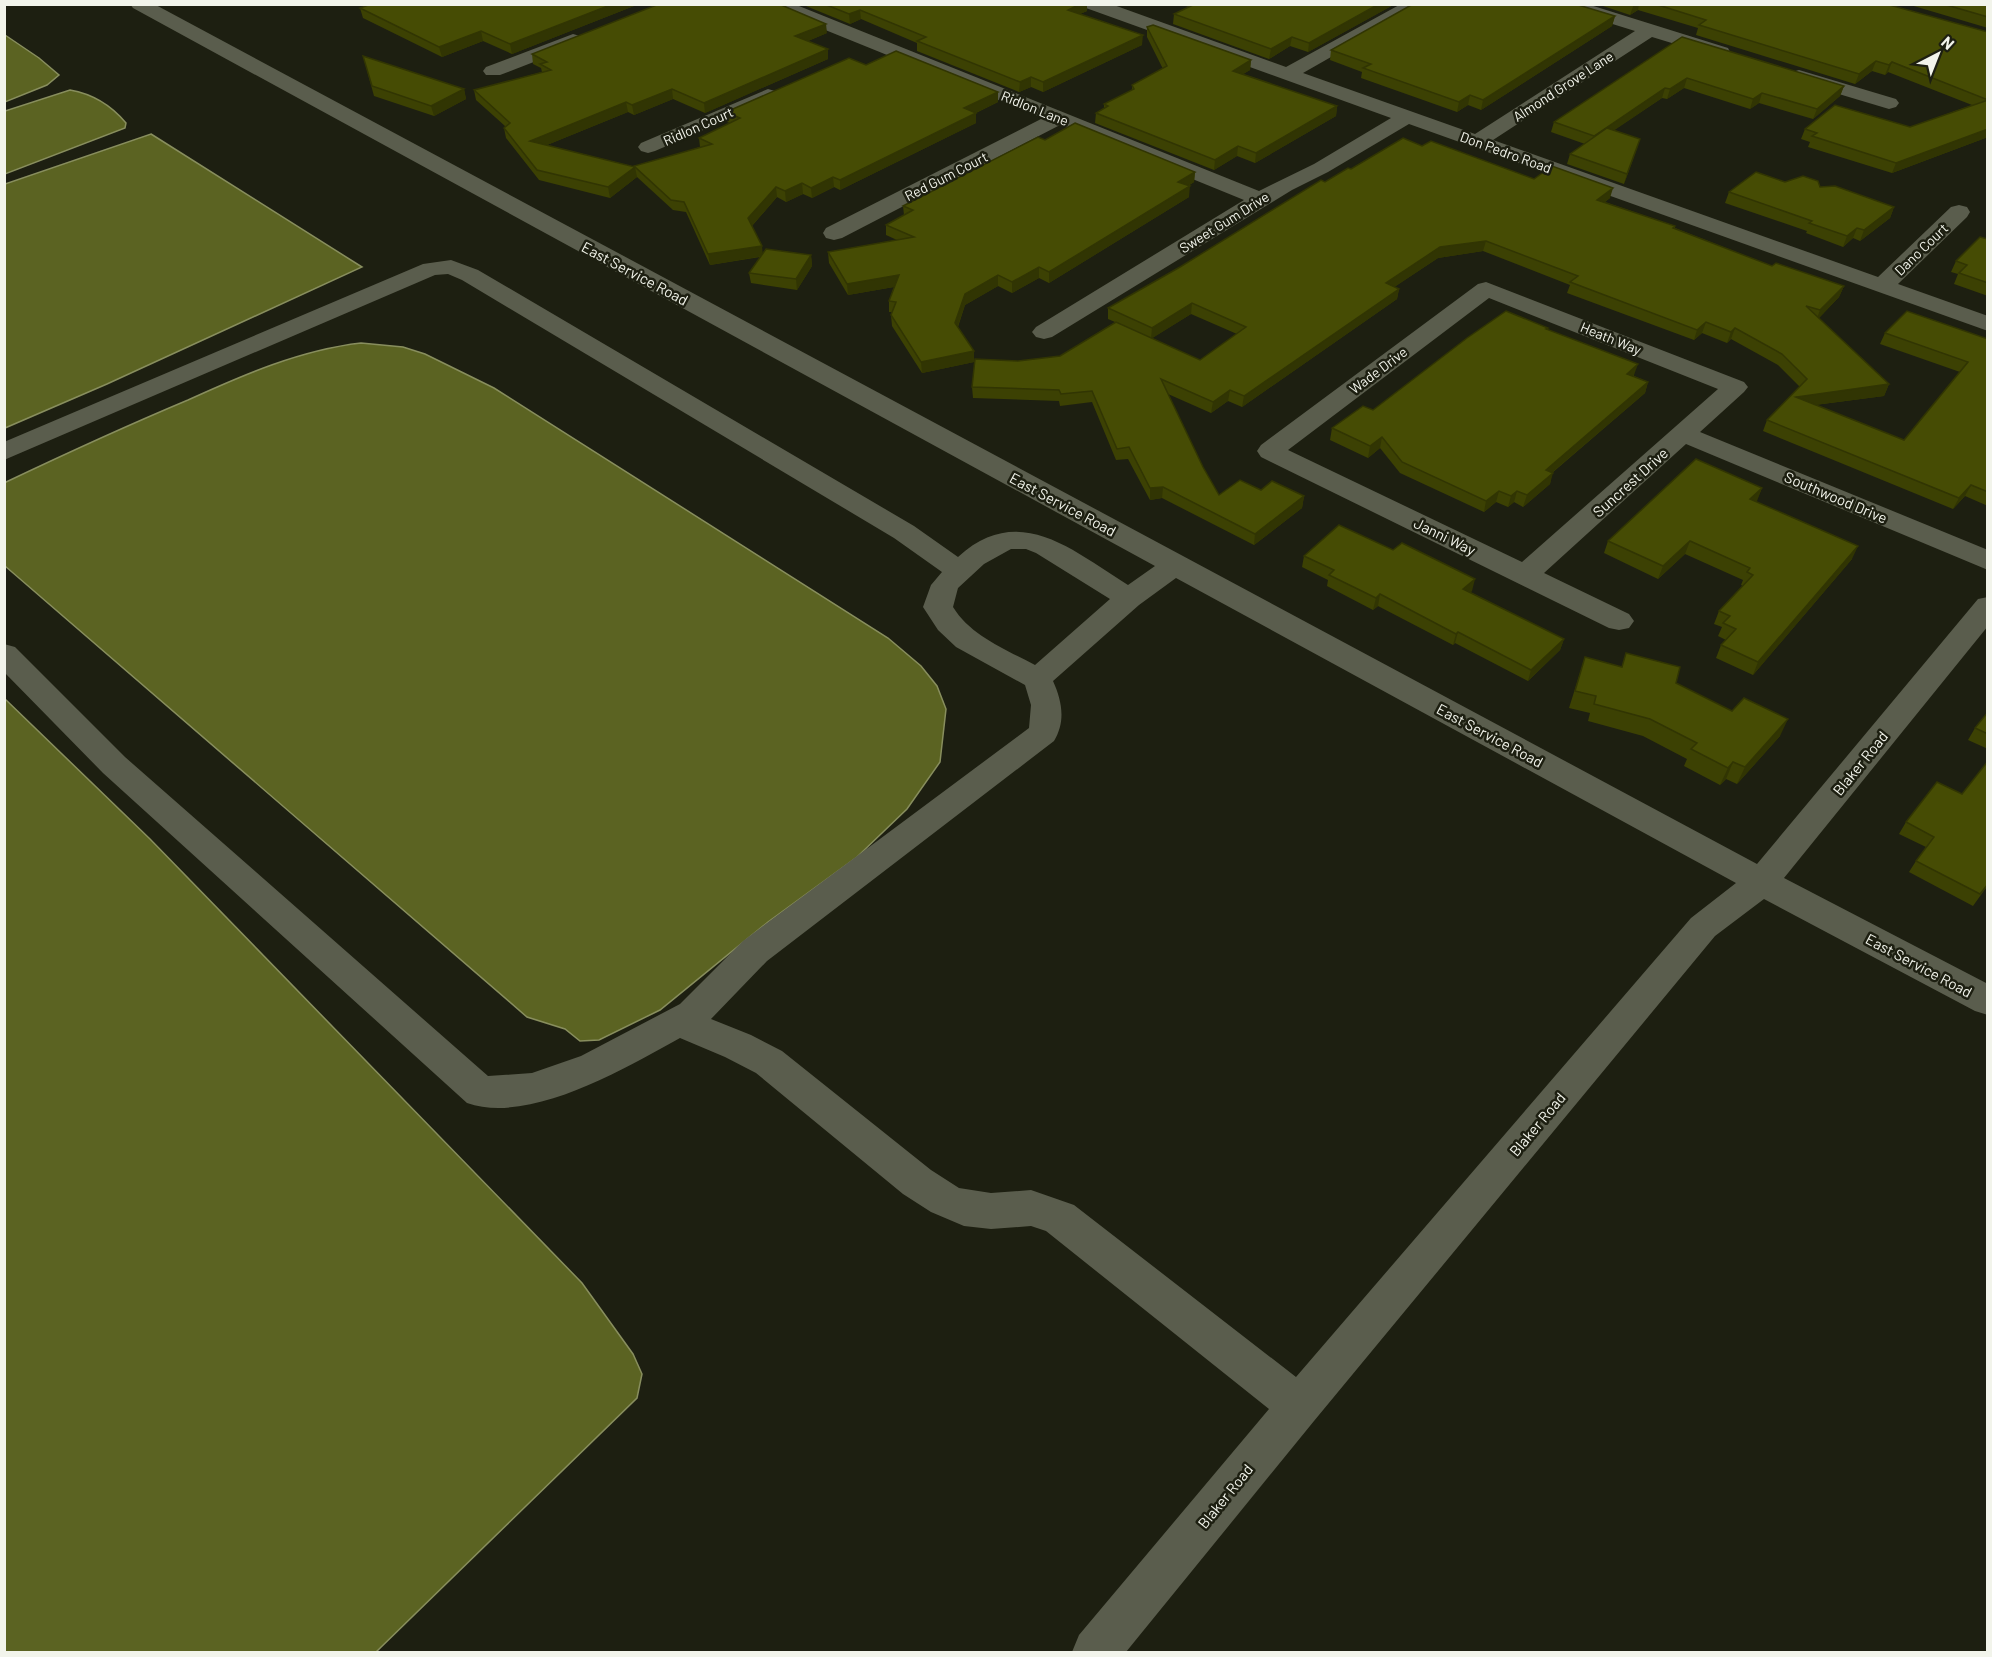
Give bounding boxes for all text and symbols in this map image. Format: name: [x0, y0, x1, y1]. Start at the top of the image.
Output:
north arrow: [1908, 24, 1968, 84]
text: N: [1938, 32, 1959, 53]
street label: Almond Grove Lane: [1510, 47, 1616, 125]
street label: Ridlon Lane: [999, 87, 1071, 129]
street label: Ridlon Court: [660, 103, 736, 149]
street label: Don Pedro Road: [1458, 128, 1554, 176]
street label: Red Gum Court: [902, 148, 990, 204]
street label: Sweet Gum Drive: [1176, 188, 1272, 256]
street label: Dano Court: [1891, 219, 1951, 279]
street label: East Service Road: [579, 237, 691, 309]
street label: Heath Way: [1578, 318, 1644, 358]
street label: Wade Drive: [1346, 343, 1410, 397]
street label: Suncrest Drive: [1589, 444, 1671, 520]
street label: Southwood Drive: [1782, 467, 1890, 527]
street label: East Service Road: [1007, 468, 1119, 540]
street label: Janni Way: [1411, 513, 1479, 559]
street label: East Service Road: [1434, 699, 1546, 771]
street label: Blaker Road: [1829, 727, 1891, 799]
street label: East Service Road: [1863, 929, 1975, 1001]
street label: Blaker Road: [1505, 1089, 1569, 1159]
street label: Blaker Road: [1194, 1460, 1256, 1532]

